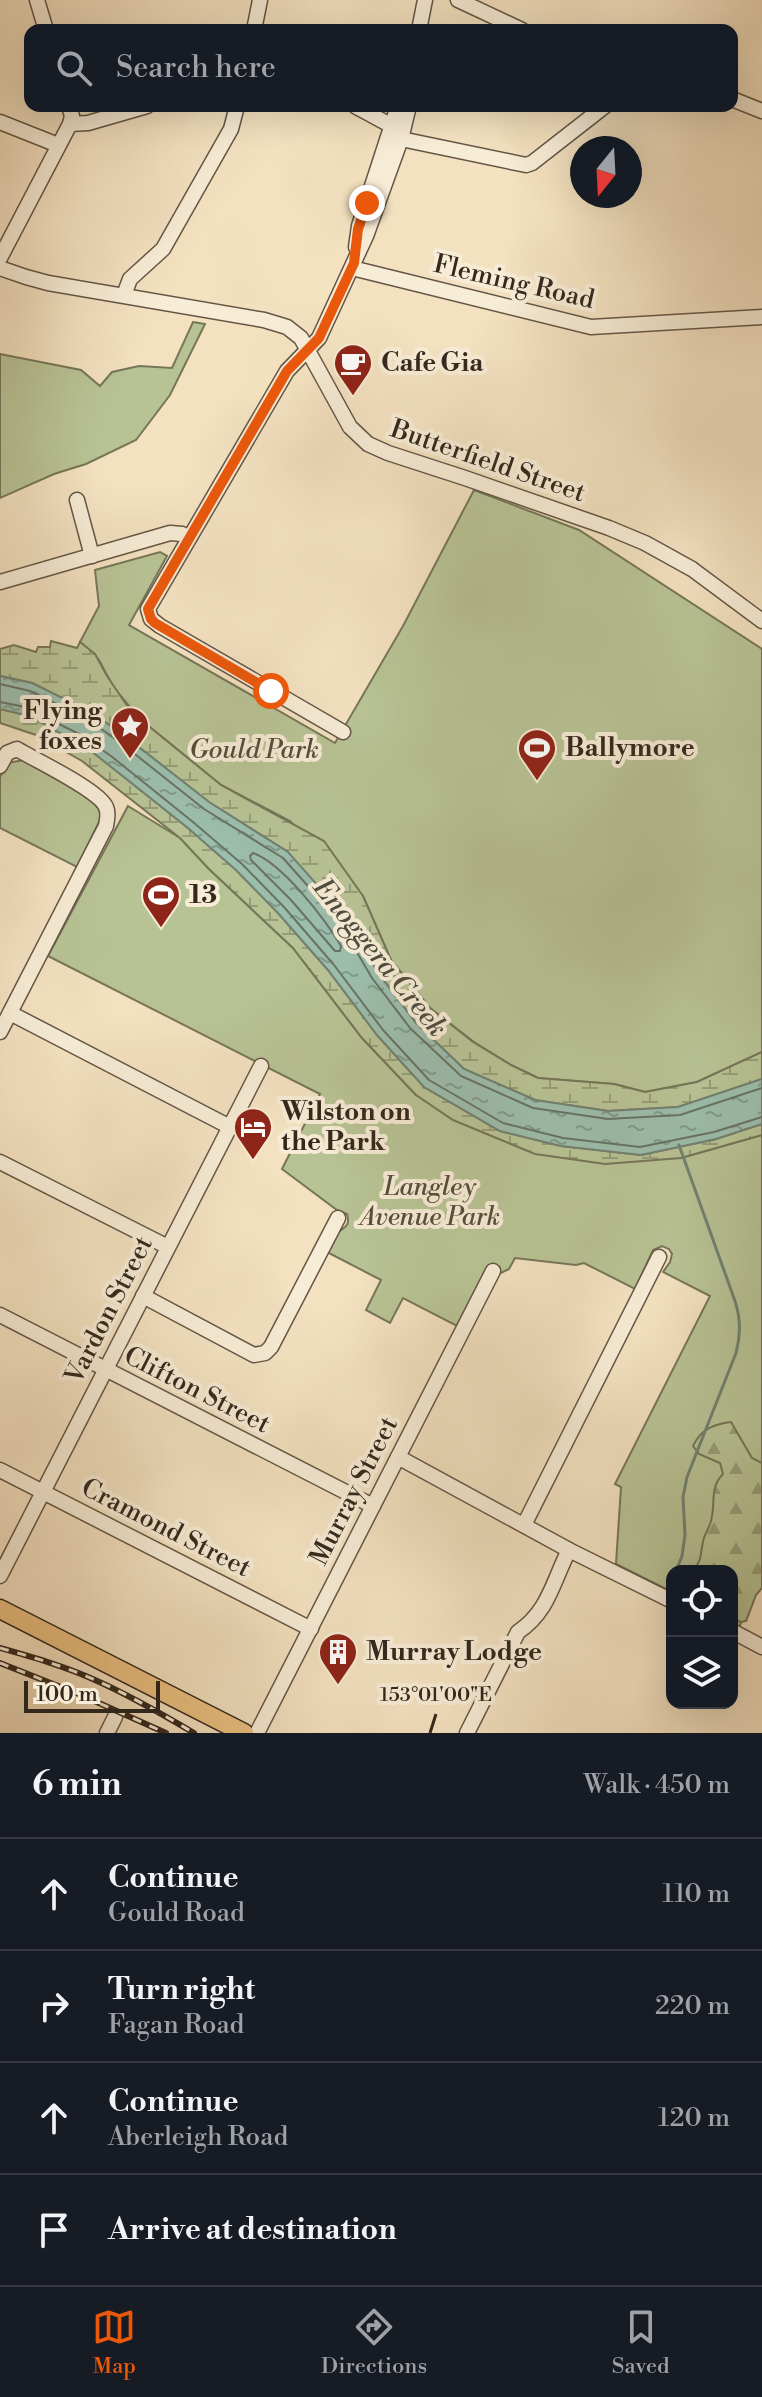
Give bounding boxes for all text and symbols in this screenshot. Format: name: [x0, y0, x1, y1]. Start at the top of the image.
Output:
search box: [24, 24, 738, 112]
icon: search: [52, 46, 96, 90]
text: Search here: [116, 49, 276, 87]
north arrow: [570, 136, 642, 208]
route end: [349, 185, 385, 221]
street label: Fleming Road: [431, 248, 598, 316]
cafe icon: Cafe Gia: [332, 342, 374, 397]
place label: Cafe Gia: [381, 347, 484, 379]
street label: Butterfield Street: [385, 412, 590, 509]
route start: [253, 673, 289, 709]
place label: Flying foxes: [23, 695, 103, 757]
place icon: Flying foxes: [109, 705, 151, 760]
sports icon: Ballymore: [516, 727, 558, 782]
place label: Ballymore: [565, 732, 695, 764]
park label: Gould Park: [189, 734, 319, 766]
water label: Enoggera Creek: [304, 870, 455, 1044]
sports icon: 13: [140, 874, 182, 929]
place label: 13: [189, 879, 217, 911]
place label: Wilston on the Park: [280, 1096, 411, 1158]
hotel icon: Wilston on the Park: [232, 1106, 274, 1161]
park label: Langley Avenue Park: [357, 1171, 500, 1233]
street label: Vardon Street: [58, 1231, 160, 1390]
street label: Clifton Street: [119, 1340, 275, 1440]
street label: Murray Street: [303, 1411, 405, 1571]
street label: Cramond Street: [76, 1472, 256, 1584]
map controls: [666, 1565, 738, 1709]
button: locate: [666, 1565, 738, 1637]
building icon: Murray Lodge: [317, 1631, 359, 1686]
place label: Murray Lodge: [366, 1636, 542, 1668]
button: layers: [666, 1637, 738, 1709]
scale bar: [24, 1677, 160, 1713]
text: 100 m: [36, 1681, 98, 1708]
text: 153°01'00"E: [380, 1683, 492, 1708]
text: 6 min: [32, 1764, 122, 1806]
text: Walk · 450 m: [583, 1769, 730, 1801]
text: Continue: [108, 1859, 239, 1897]
icon: ahead: [32, 1872, 76, 1916]
text: 110 m: [662, 1878, 730, 1910]
text: Gould Road: [108, 1897, 245, 1929]
text: Turn right: [108, 1971, 255, 2009]
icon: right: [32, 1984, 76, 2028]
text: 220 m: [655, 1990, 730, 2022]
text: Fagan Road: [108, 2009, 244, 2041]
text: Continue: [108, 2083, 239, 2121]
icon: ahead: [32, 2096, 76, 2140]
text: 120 m: [658, 2102, 730, 2134]
text: Aberleigh Road: [108, 2121, 288, 2153]
icon: arrive: [32, 2208, 76, 2252]
text: Arrive at destination: [108, 2211, 397, 2249]
tab: Map: [92, 2305, 136, 2380]
tab: Directions: [321, 2305, 427, 2380]
tab: Saved: [612, 2305, 670, 2380]

